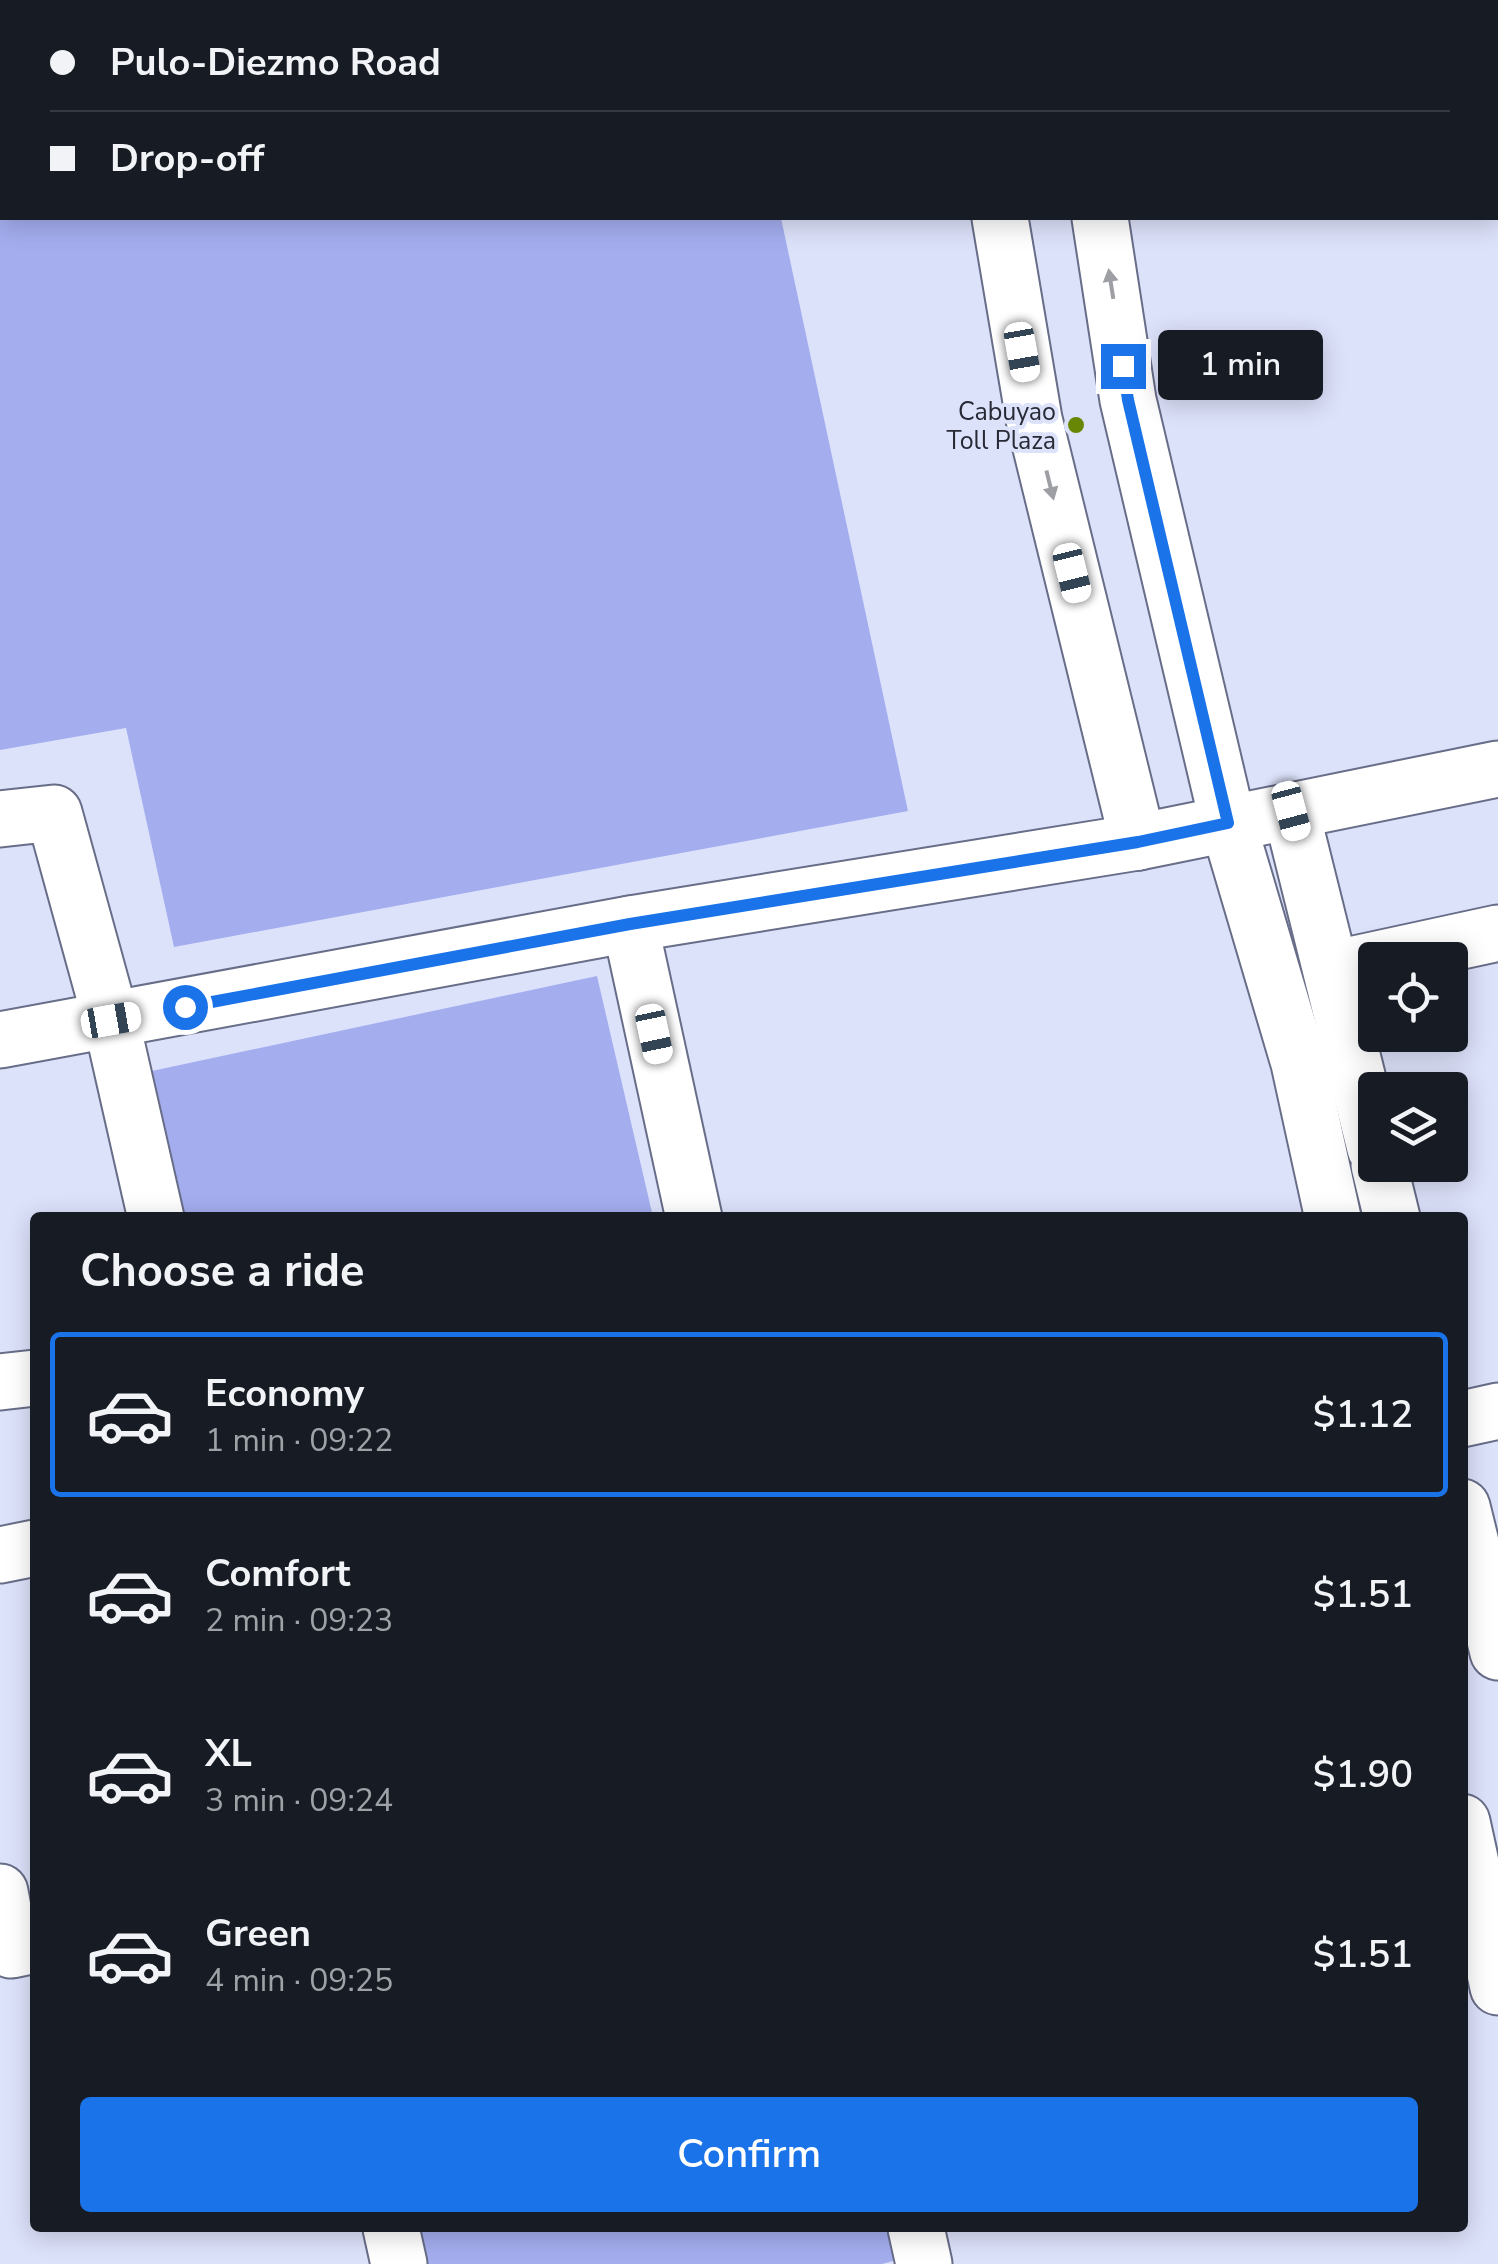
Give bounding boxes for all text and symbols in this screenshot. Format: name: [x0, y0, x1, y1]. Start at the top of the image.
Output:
text: Pulo-Diezmo Road: [110, 37, 441, 88]
text: Drop-off: [110, 133, 264, 184]
one-way arrow: [1102, 267, 1118, 299]
car: [1002, 320, 1042, 384]
callout: 1 min: [1158, 331, 1323, 401]
text: 1 min: [1200, 343, 1281, 386]
route end: [1101, 344, 1146, 389]
place label: Cabuyao Toll Plaza: [947, 395, 1056, 458]
marker: Cabuyao Toll Plaza: [1065, 414, 1087, 436]
one-way arrow: [1043, 470, 1059, 501]
car: [1050, 540, 1094, 606]
car: [1269, 778, 1313, 844]
map controls: [1358, 942, 1468, 1182]
button: locate: [1358, 942, 1468, 1052]
route start: [163, 985, 208, 1030]
car: [79, 1000, 143, 1040]
car: [633, 1002, 675, 1066]
button: layers: [1358, 1072, 1468, 1182]
text: Choose a ride: [80, 1241, 365, 1302]
text: Economy: [205, 1368, 364, 1419]
icon: car: [85, 1370, 175, 1460]
text: $1.12: [1313, 1389, 1413, 1440]
text: 1 min · 09:22: [205, 1419, 393, 1462]
text: Comfort: [205, 1548, 350, 1599]
icon: car: [85, 1550, 175, 1640]
text: $1.51: [1313, 1569, 1413, 1620]
text: 2 min · 09:23: [205, 1599, 393, 1642]
text: XL: [205, 1728, 252, 1779]
icon: car: [85, 1730, 175, 1820]
text: $1.90: [1313, 1749, 1413, 1800]
text: 3 min · 09:24: [205, 1779, 393, 1822]
text: Green: [205, 1908, 311, 1959]
icon: car: [85, 1910, 175, 2000]
text: $1.51: [1313, 1929, 1413, 1980]
text: 4 min · 09:25: [205, 1959, 393, 2002]
button: Confirm: [80, 2097, 1418, 2212]

